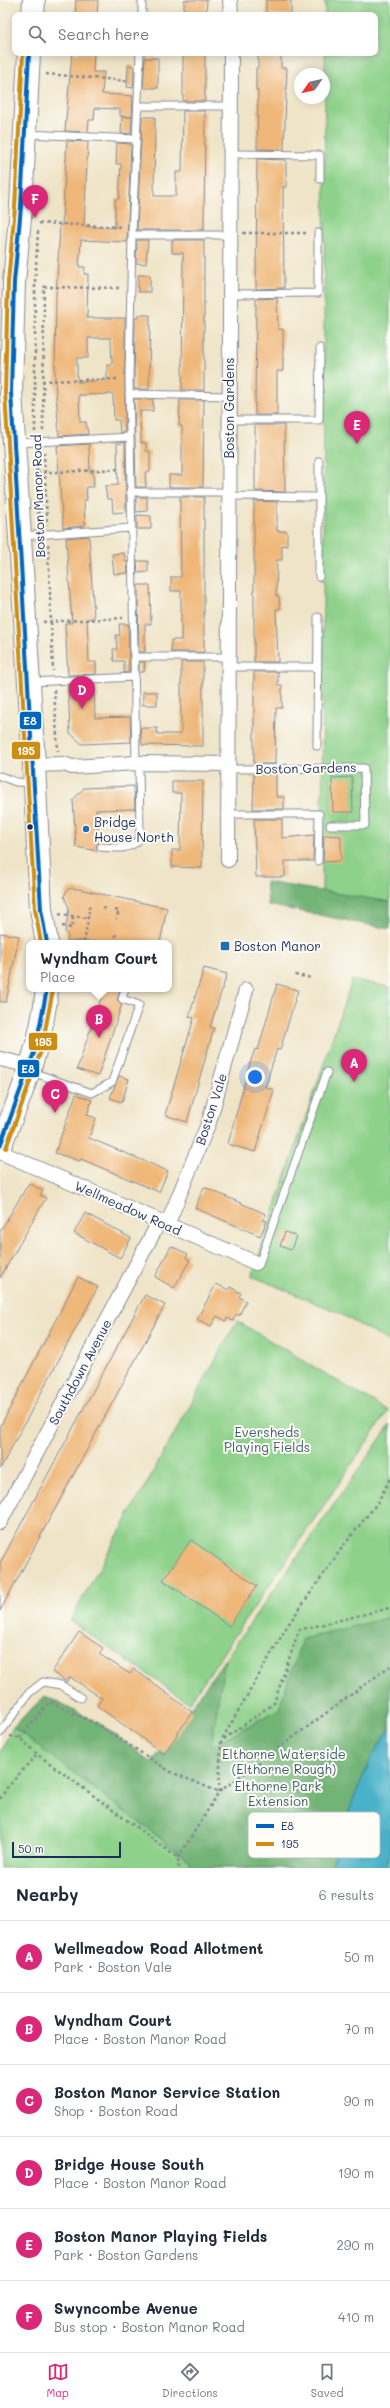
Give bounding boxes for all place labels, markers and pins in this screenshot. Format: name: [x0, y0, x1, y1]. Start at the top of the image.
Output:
pin: F: [22, 185, 48, 218]
pin: E: [344, 411, 370, 444]
pin: D: [69, 676, 95, 709]
place label: Bridge House North: [94, 813, 174, 845]
unlabelled marker: [25, 822, 35, 832]
marker: Bridge House North: [81, 824, 91, 834]
place label: Boston Manor: [234, 937, 321, 954]
marker: Boston Manor: [219, 940, 231, 952]
pin: B: [86, 1005, 112, 1038]
pin: A: [341, 1049, 367, 1082]
pin: C: [42, 1080, 68, 1113]

